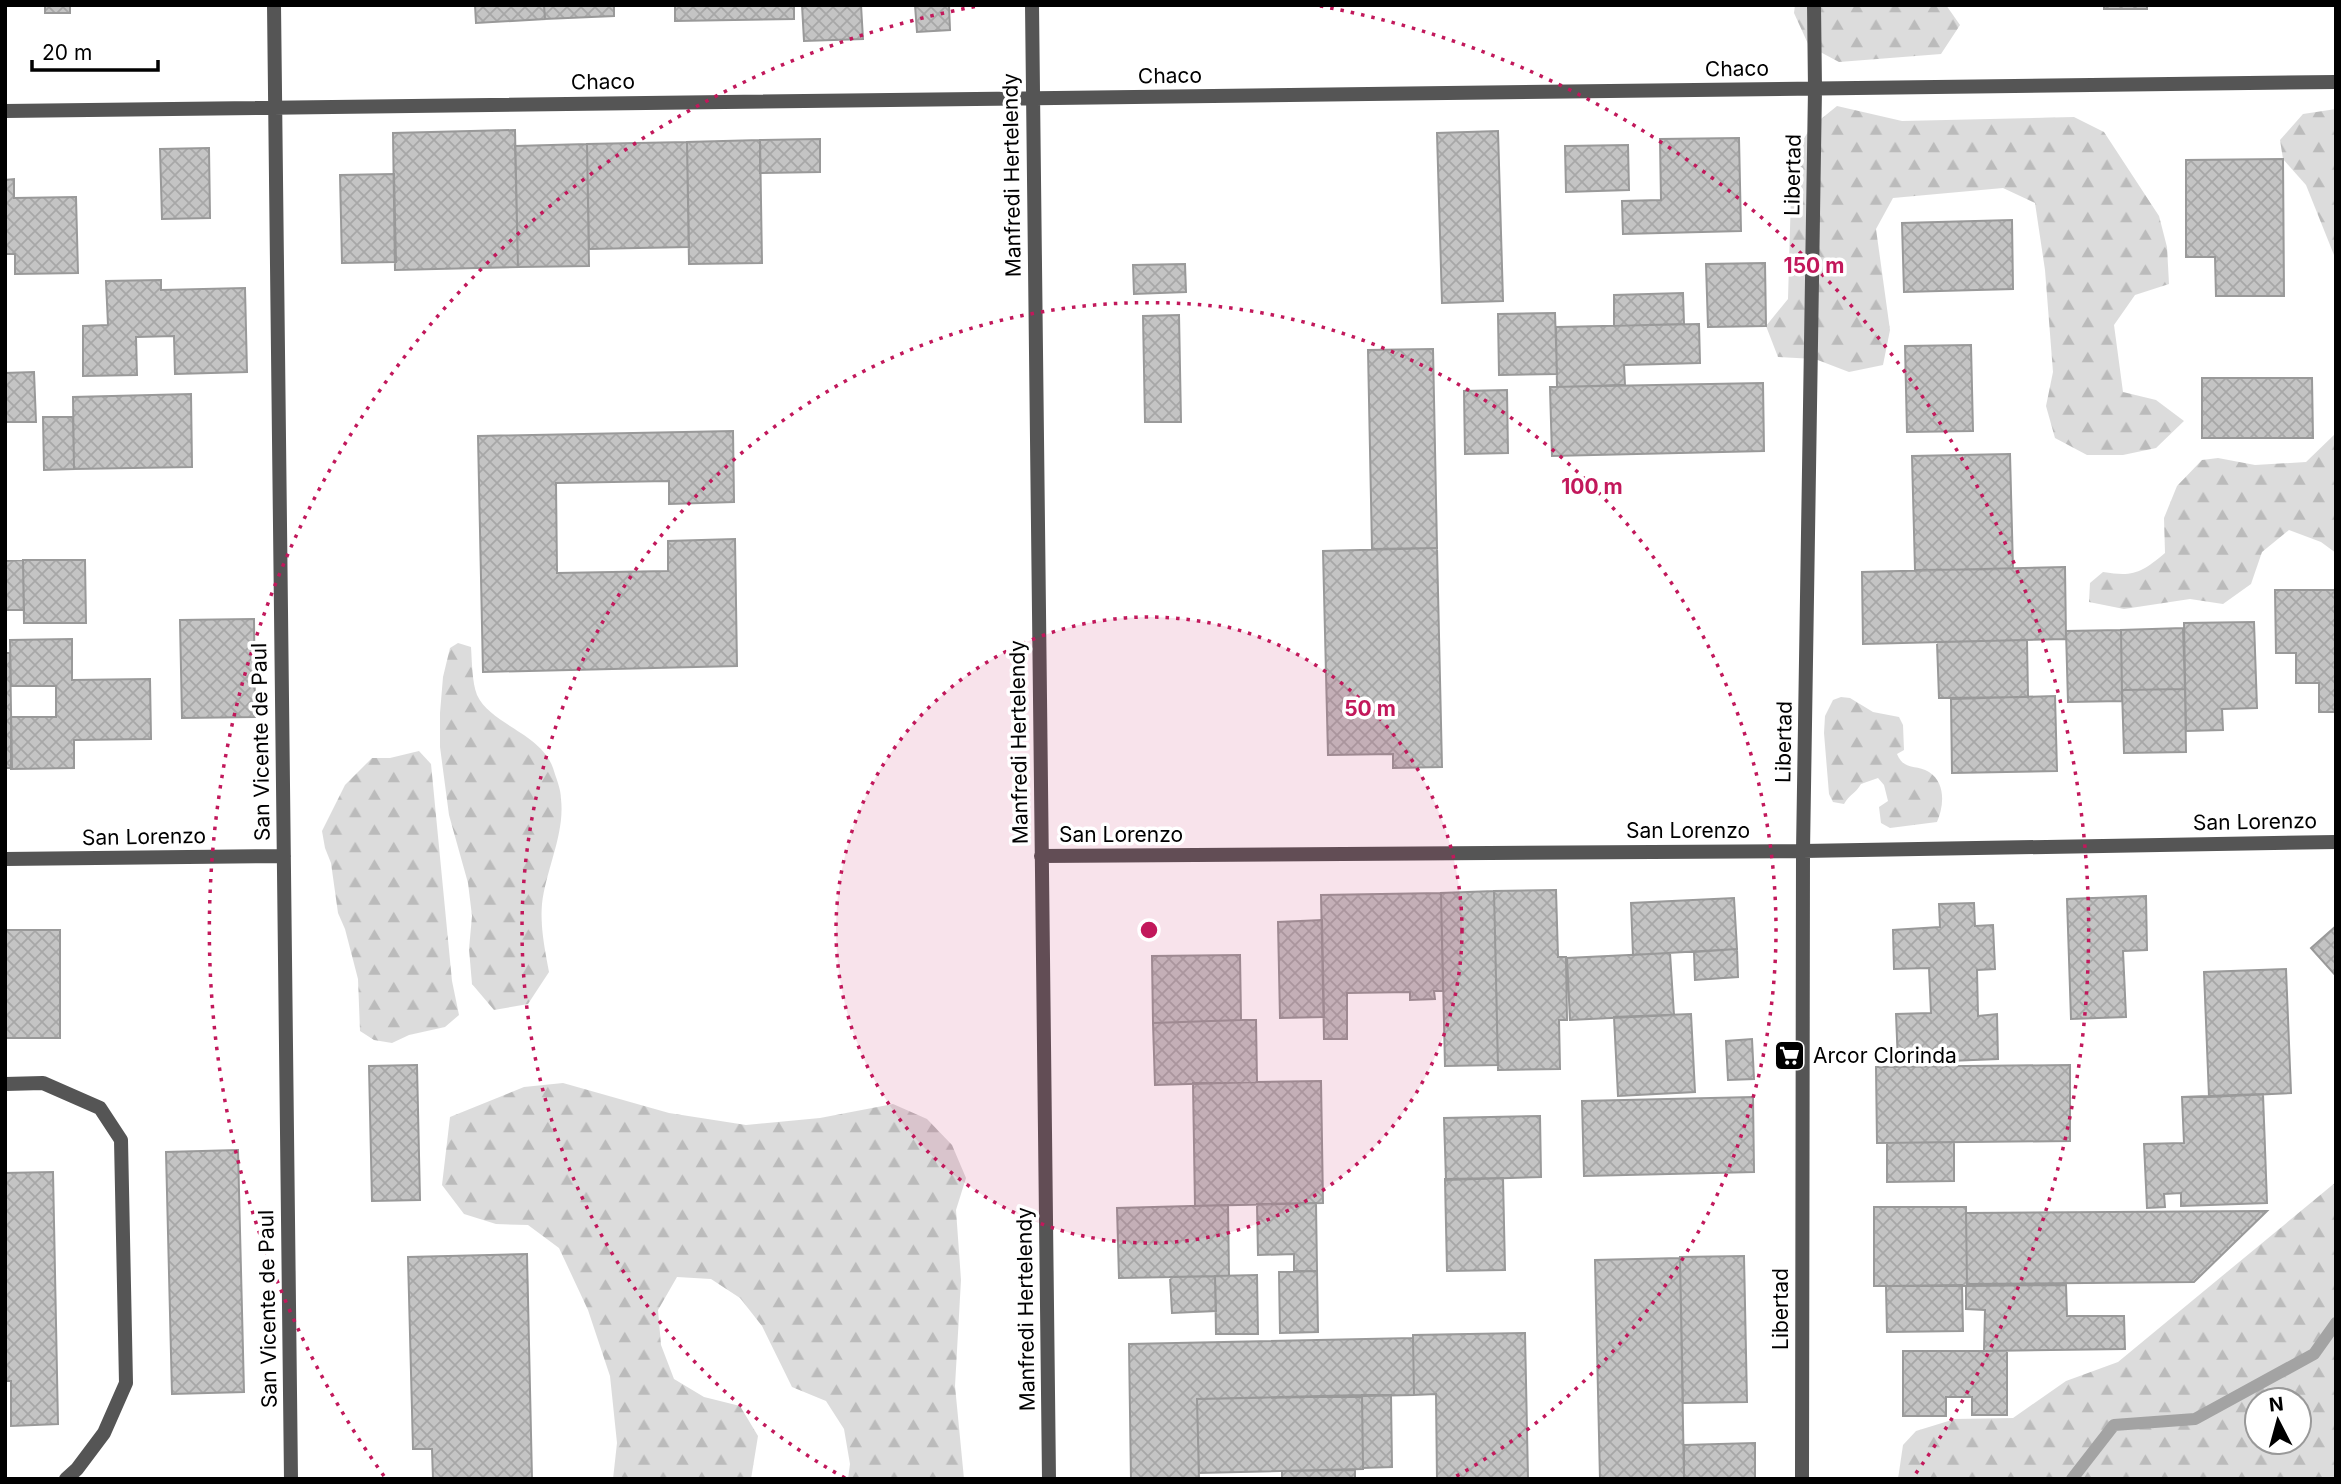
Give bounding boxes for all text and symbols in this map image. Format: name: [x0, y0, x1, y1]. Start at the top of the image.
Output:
scale bar: [32, 28, 158, 72]
text: 20 m: [42, 40, 92, 65]
street label: Chaco: [1705, 55, 1769, 82]
street label: Chaco: [1138, 62, 1202, 89]
street label: Chaco: [571, 68, 635, 95]
street label: Manfredi Hertelendy: [997, 73, 1026, 277]
street label: Libertad: [1779, 134, 1806, 216]
text: 150 m: [1784, 253, 1844, 278]
text: 100 m: [1561, 474, 1623, 499]
street label: Manfredi Hertelendy: [1004, 640, 1033, 844]
street label: San Vicente de Paul: [246, 643, 275, 841]
text: 50 m: [1344, 696, 1396, 721]
street label: Libertad: [1770, 701, 1797, 783]
street label: San Lorenzo: [2193, 808, 2317, 835]
street label: San Lorenzo: [1626, 818, 1750, 843]
street label: San Lorenzo: [1059, 822, 1183, 847]
street label: San Lorenzo: [82, 823, 206, 850]
centre of rings: [1137, 918, 1161, 942]
supermarket icon: Arcor Clorinda: [1773, 1039, 1807, 1073]
place label: Arcor Clorinda: [1813, 1043, 1957, 1068]
street label: Manfredi Hertelendy: [1011, 1207, 1040, 1411]
street label: San Vicente de Paul: [253, 1210, 282, 1408]
street label: Libertad: [1768, 1268, 1793, 1350]
north arrow: [2243, 1386, 2313, 1456]
text: N: [2268, 1392, 2285, 1417]

